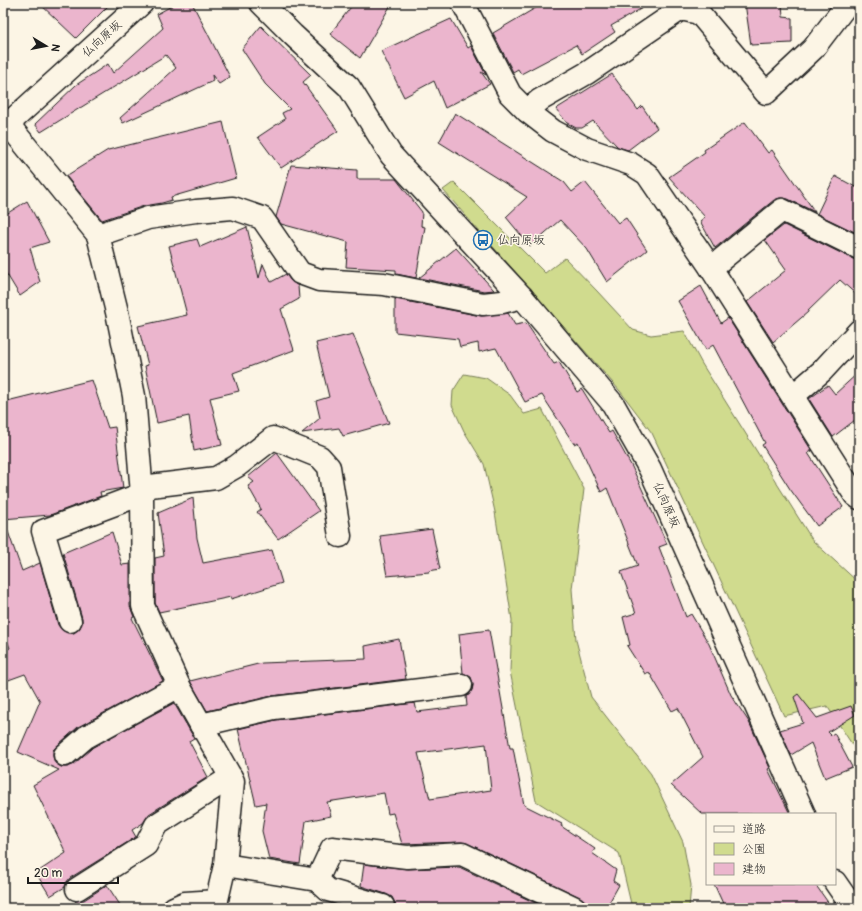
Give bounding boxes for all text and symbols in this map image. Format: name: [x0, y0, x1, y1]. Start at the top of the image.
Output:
street label: 仏向原坂: [79, 17, 125, 61]
north arrow: [26, 26, 66, 66]
text: N: [48, 43, 62, 53]
bus stop icon: 仏向原坂: [472, 229, 494, 251]
place label: 仏向原坂: [497, 233, 545, 248]
street label: 仏向原坂: [649, 480, 683, 530]
legend: [706, 813, 836, 885]
text: 道路: [742, 822, 766, 837]
text: 公園: [742, 842, 766, 857]
scale bar: [28, 859, 118, 885]
text: 建物: [742, 862, 766, 877]
text: 20 m: [34, 866, 63, 881]

